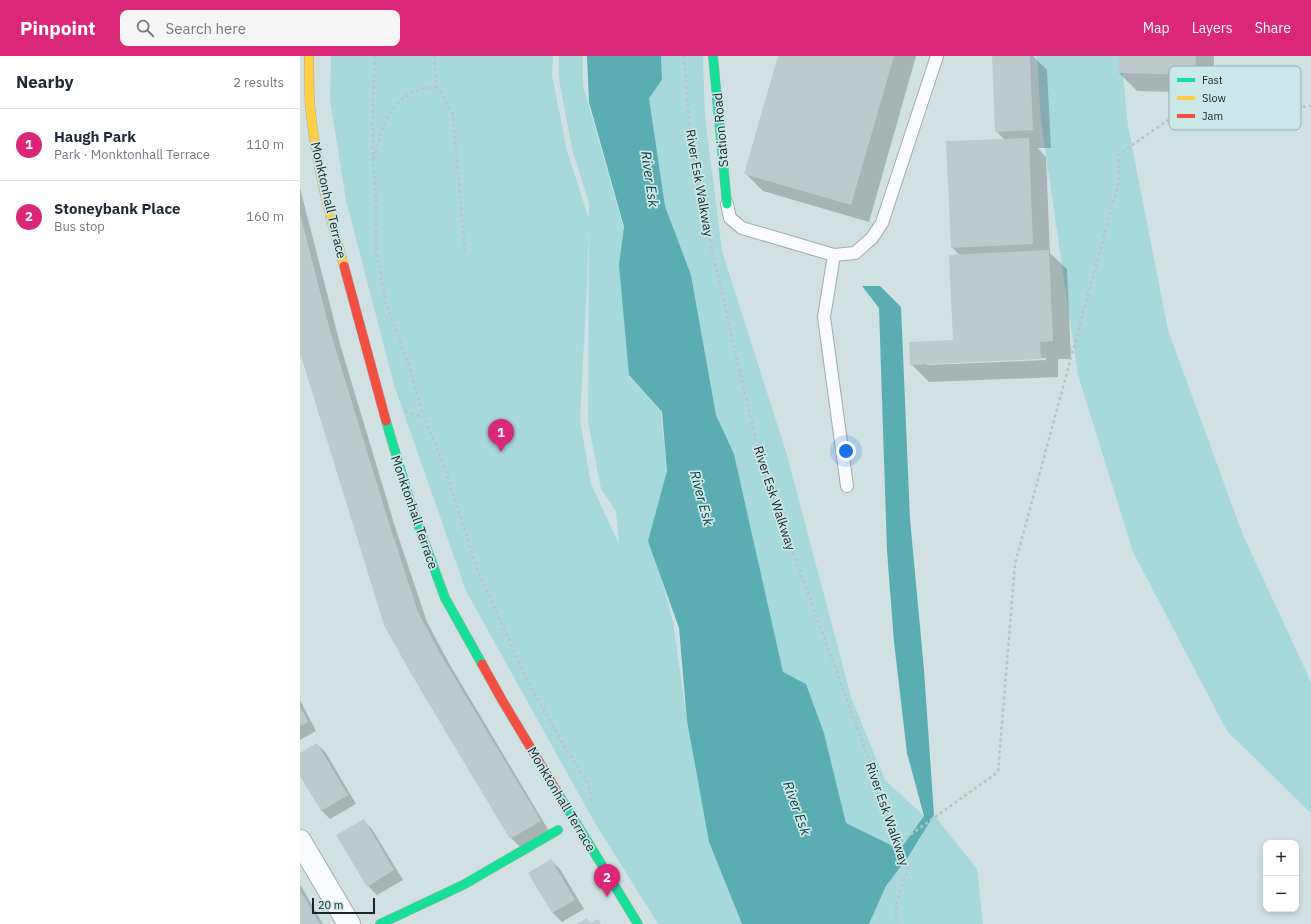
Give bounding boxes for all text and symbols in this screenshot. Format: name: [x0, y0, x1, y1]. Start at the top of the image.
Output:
search box: [120, 10, 400, 46]
text: Pinpoint: [20, 16, 96, 40]
icon: search: [134, 17, 156, 39]
text: Search here: [166, 19, 246, 38]
text: Map: [1143, 19, 1170, 37]
text: Layers: [1192, 19, 1233, 37]
text: Share: [1255, 19, 1291, 37]
legend: [1169, 66, 1301, 130]
text: Nearby: [16, 71, 74, 93]
text: Fast: [1202, 73, 1223, 87]
text: 2 results: [233, 74, 284, 91]
text: Slow: [1202, 91, 1226, 105]
street label: Station Road: [709, 92, 732, 168]
text: Jam: [1202, 109, 1223, 123]
text: Haugh Park: [54, 127, 136, 146]
street label: River Esk Walkway: [682, 128, 717, 239]
text: 1: [25, 136, 33, 153]
text: 110 m: [246, 136, 284, 153]
street label: Monktonhall Terrace: [307, 140, 350, 260]
text: Park · Monktonhall Terrace: [54, 146, 210, 163]
water label: River Esk: [637, 150, 663, 209]
text: Stoneybank Place: [54, 199, 181, 218]
text: 2: [25, 208, 33, 225]
text: 160 m: [246, 208, 284, 225]
text: Bus stop: [54, 218, 105, 235]
pin: 1: [488, 419, 514, 452]
your location: [836, 441, 856, 461]
street label: River Esk Walkway: [750, 444, 800, 553]
street label: Monktonhall Terrace: [387, 453, 442, 571]
water label: River Esk: [686, 468, 718, 528]
street label: Monktonhall Terrace: [524, 744, 600, 855]
street label: River Esk Walkway: [862, 760, 913, 869]
water label: River Esk: [779, 778, 815, 838]
map controls: [1263, 840, 1299, 912]
button: +: [1263, 840, 1299, 876]
pin: 2: [594, 864, 620, 897]
button: −: [1263, 876, 1299, 912]
scale bar: [312, 896, 375, 915]
text: 20 m: [318, 898, 343, 912]

